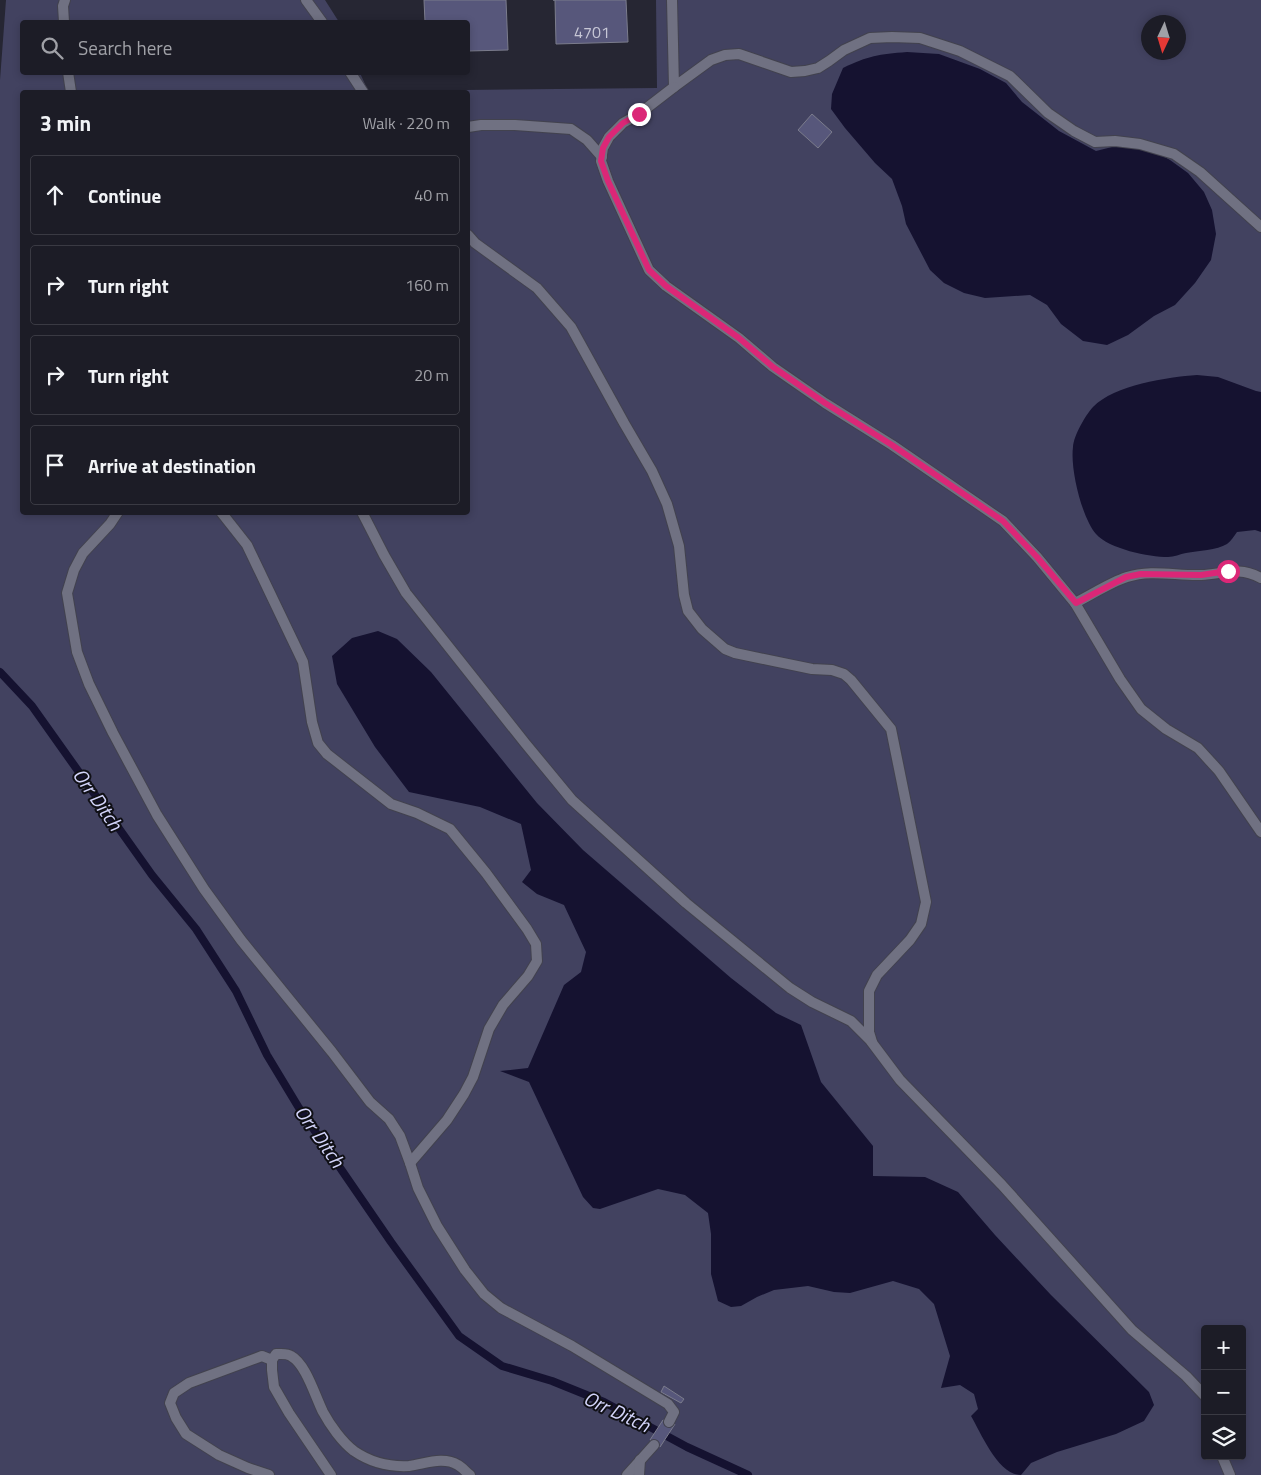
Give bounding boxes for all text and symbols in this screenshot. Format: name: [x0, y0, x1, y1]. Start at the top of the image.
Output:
north arrow: [1141, 15, 1186, 60]
search box: [20, 20, 470, 75]
house number: 4701: [574, 20, 610, 44]
text: Search here: [78, 33, 172, 62]
icon: search: [38, 34, 66, 62]
route end: [628, 103, 651, 126]
text: 3 min: [40, 107, 91, 139]
text: Walk · 220 m: [362, 111, 450, 135]
icon: ahead: [41, 181, 69, 209]
text: Continue: [88, 181, 161, 210]
text: 40 m: [414, 183, 449, 207]
icon: right: [41, 271, 69, 299]
text: Turn right: [88, 271, 169, 300]
text: 160 m: [405, 273, 449, 297]
icon: right: [41, 361, 69, 389]
text: Turn right: [88, 361, 169, 390]
text: 20 m: [414, 363, 449, 387]
icon: arrive: [41, 451, 69, 479]
text: Arrive at destination: [88, 451, 256, 480]
route start: [1217, 560, 1240, 583]
water label: Orr Ditch: [65, 761, 131, 838]
water label: Orr Ditch: [287, 1098, 353, 1175]
map controls: [1201, 1325, 1246, 1460]
button: +: [1201, 1325, 1246, 1370]
button: −: [1201, 1370, 1246, 1415]
water label: Orr Ditch: [579, 1382, 656, 1440]
button: layers: [1201, 1415, 1246, 1460]

